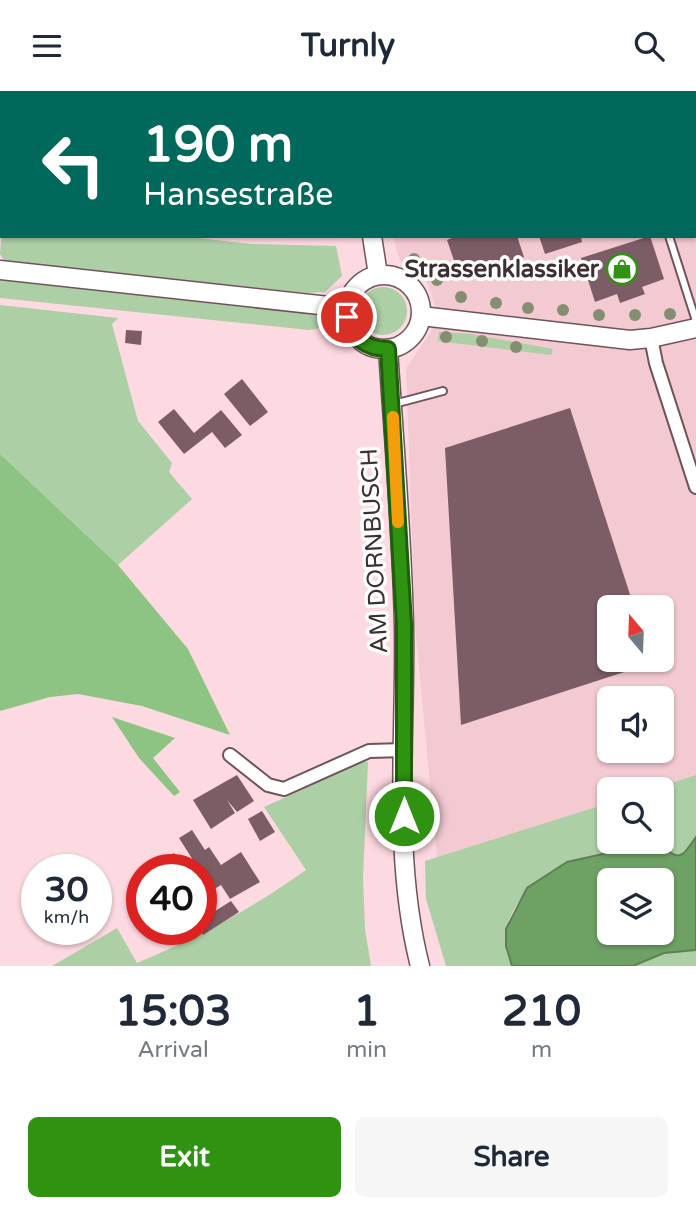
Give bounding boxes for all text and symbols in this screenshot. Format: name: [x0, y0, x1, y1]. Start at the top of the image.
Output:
icon: menu: [28, 27, 66, 65]
text: Turnly: [301, 27, 395, 65]
icon: search: [630, 27, 668, 65]
text: 190 m: [143, 116, 293, 175]
icon: left: [28, 119, 119, 210]
text: Hansestraße: [143, 176, 333, 214]
shop icon: Strassenklassiker: [605, 252, 639, 286]
place label: Strassenklassiker: [404, 255, 600, 284]
pin: [317, 287, 377, 347]
icon: arrive: [328, 298, 366, 336]
street label: AM DORNBUSCH: [355, 448, 394, 654]
north arrow: [597, 595, 674, 672]
map controls: [597, 595, 674, 945]
button: sound: [597, 686, 674, 763]
button: search: [597, 777, 674, 854]
position arrow: [367, 779, 441, 853]
speed limit sign: 40: [126, 854, 217, 945]
button: layers: [597, 868, 674, 945]
text: 30: [45, 869, 88, 911]
text: km/h: [44, 906, 89, 928]
text: 15:03: [115, 986, 231, 1037]
text: 1: [353, 986, 380, 1037]
text: 210: [502, 986, 581, 1037]
text: Arrival: [138, 1036, 209, 1064]
text: min: [346, 1036, 387, 1064]
text: m: [531, 1036, 552, 1064]
button: Exit: [28, 1117, 341, 1197]
button: Share: [355, 1117, 668, 1197]

